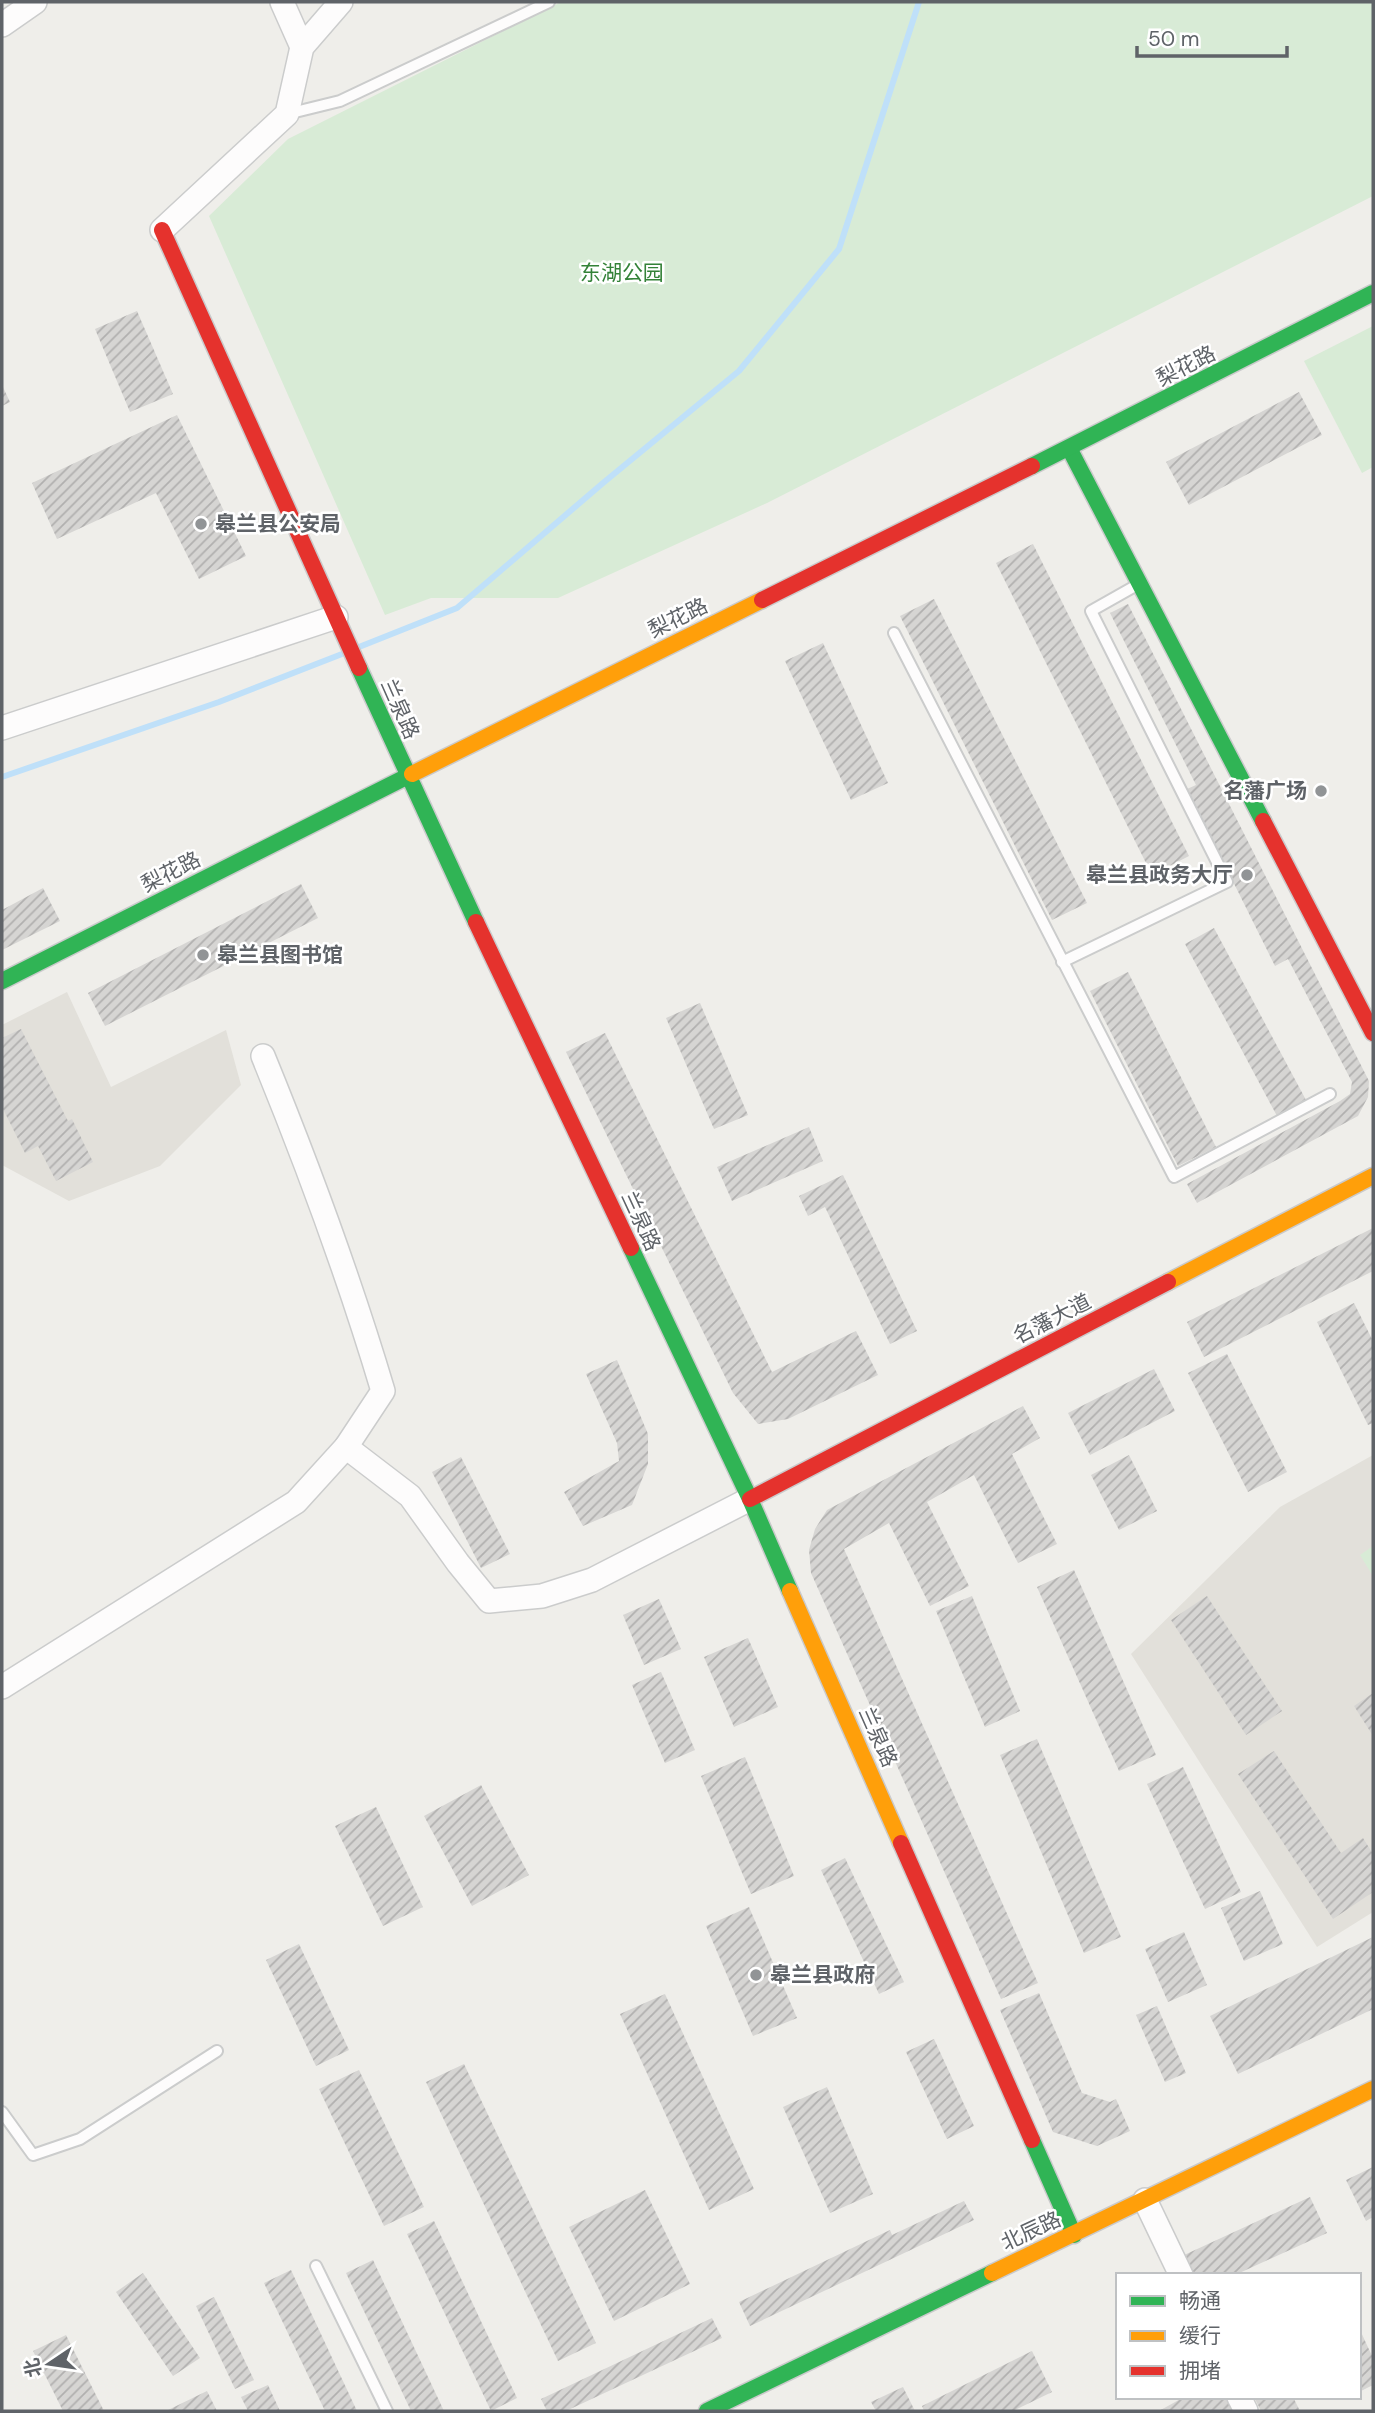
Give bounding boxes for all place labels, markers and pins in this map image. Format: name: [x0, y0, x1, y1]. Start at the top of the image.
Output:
place label: 皋兰县公安局: [215, 510, 341, 538]
marker: 皋兰县公安局: [193, 516, 209, 532]
place label: 名藩广场: [1223, 777, 1307, 805]
marker: 名藩广场: [1313, 783, 1329, 799]
place label: 皋兰县政务大厅: [1086, 861, 1233, 889]
marker: 皋兰县政务大厅: [1239, 867, 1255, 883]
place label: 皋兰县图书馆: [217, 941, 343, 969]
marker: 皋兰县图书馆: [195, 947, 211, 963]
place label: 皋兰县政府: [770, 1961, 875, 1989]
marker: 皋兰县政府: [748, 1967, 764, 1983]

